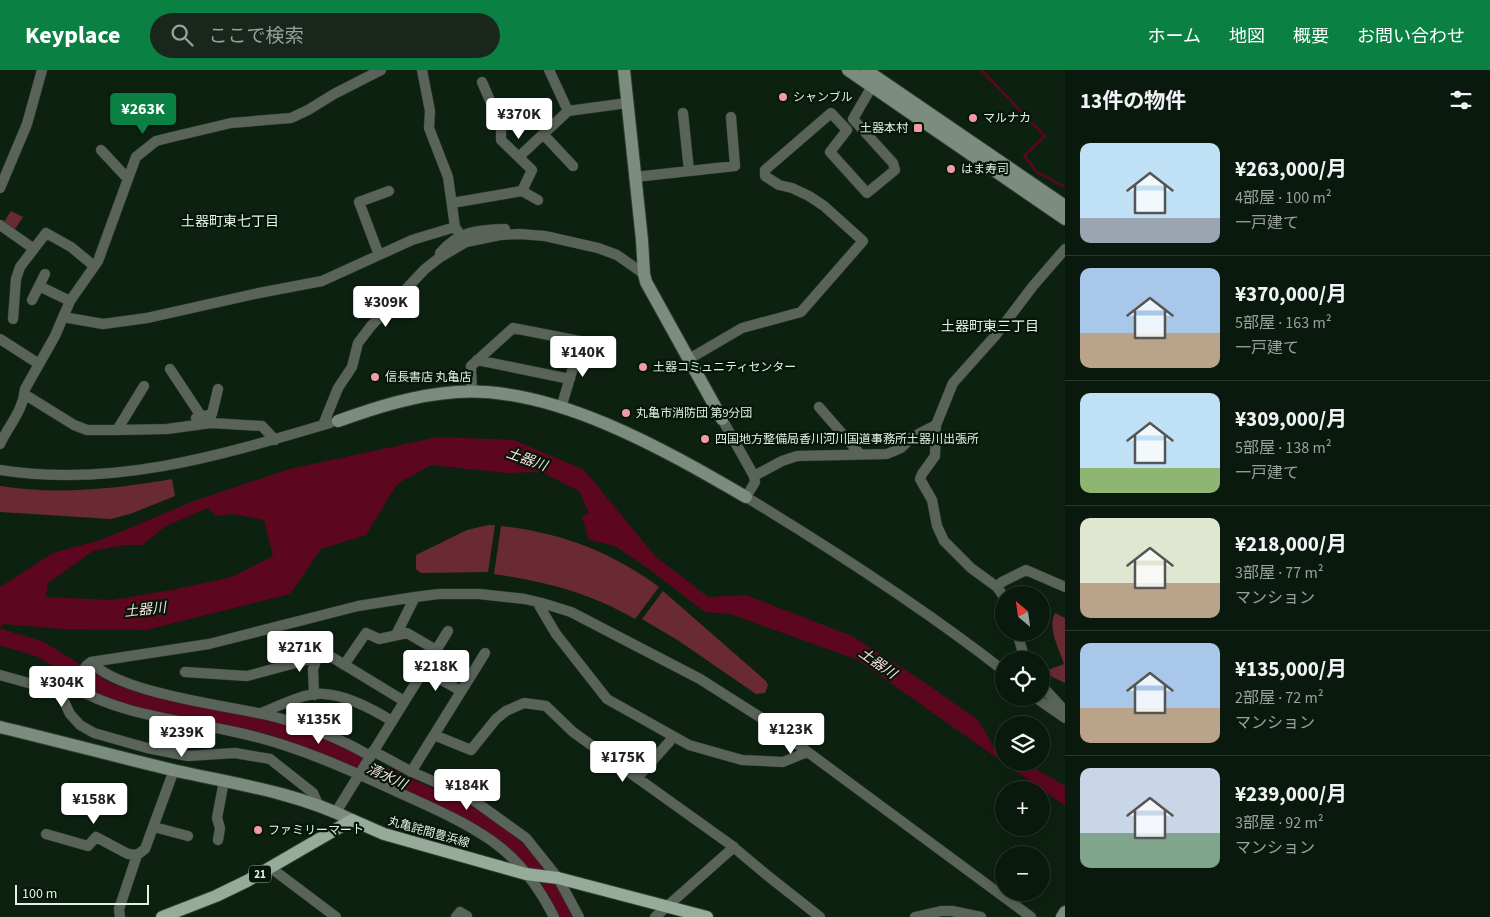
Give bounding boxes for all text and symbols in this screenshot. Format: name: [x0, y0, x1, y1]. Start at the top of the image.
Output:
search box: [150, 13, 500, 58]
text: Keyplace: [25, 18, 120, 53]
icon: search: [168, 21, 196, 49]
text: ここで検索: [208, 23, 303, 50]
text: ホーム: [1148, 24, 1201, 49]
text: 地図: [1229, 24, 1265, 49]
text: 概要: [1293, 24, 1329, 49]
text: お問い合わせ: [1357, 24, 1465, 49]
text: 13件の物件: [1080, 86, 1186, 116]
icon: filters: [1447, 86, 1475, 114]
place label: シャンブル: [793, 89, 853, 106]
marker: シャンブル: [777, 91, 789, 103]
pin: ¥263K: [108, 92, 178, 135]
text: ¥263K: [121, 98, 165, 120]
pin: ¥370K: [484, 98, 554, 140]
text: ¥370K: [497, 103, 541, 125]
place label: マルナカ: [983, 110, 1031, 127]
marker: マルナカ: [967, 112, 979, 124]
place label: 土器本村: [860, 120, 909, 137]
marker: 土器本村: [912, 122, 924, 134]
text: ¥263,000/月: [1235, 154, 1347, 184]
place label: はま寿司: [961, 161, 1009, 178]
marker: はま寿司: [945, 163, 957, 175]
icon: home: [1120, 163, 1180, 223]
text: 4部屋 · 100 m²: [1235, 187, 1332, 209]
district label: 土器町東七丁目: [181, 212, 279, 232]
text: 一戸建て: [1235, 212, 1299, 234]
text: ¥370,000/月: [1235, 279, 1347, 309]
pin: ¥309K: [351, 286, 421, 328]
icon: home: [1120, 288, 1180, 348]
text: ¥309K: [364, 291, 408, 313]
text: 5部屋 · 163 m²: [1235, 312, 1332, 334]
district label: 土器町東三丁目: [941, 317, 1039, 337]
pin: ¥140K: [548, 336, 618, 378]
text: 一戸建て: [1235, 337, 1299, 359]
text: ¥140K: [561, 341, 605, 363]
place label: 土器コミュニティセンター: [653, 359, 796, 376]
marker: 土器コミュニティセンター: [637, 361, 649, 373]
place label: 信長書店 丸亀店: [385, 369, 471, 386]
marker: 信長書店 丸亀店: [369, 371, 381, 383]
text: ¥309,000/月: [1235, 404, 1347, 434]
place label: 丸亀市消防団 第9分団: [636, 405, 752, 422]
marker: 丸亀市消防団 第9分団: [620, 407, 632, 419]
icon: home: [1120, 413, 1180, 473]
place label: 四国地方整備局香川河川国道事務所土器川出張所: [715, 431, 979, 448]
marker: 四国地方整備局香川河川国道事務所土器川出張所: [699, 433, 711, 445]
text: 5部屋 · 138 m²: [1235, 437, 1332, 459]
water label: 土器川: [504, 443, 552, 477]
text: 一戸建て: [1235, 462, 1299, 484]
text: ¥218,000/月: [1235, 529, 1347, 559]
icon: home: [1120, 538, 1180, 598]
text: 3部屋 · 77 m²: [1235, 562, 1324, 584]
north arrow: [995, 586, 1050, 641]
map controls: [995, 586, 1050, 901]
text: マンション: [1235, 587, 1315, 609]
water label: 土器川: [123, 598, 169, 622]
pin: ¥271K: [265, 630, 335, 673]
text: ¥271K: [278, 636, 322, 658]
water label: 土器川: [854, 644, 902, 685]
pin: ¥218K: [401, 650, 471, 692]
button: locate: [995, 651, 1050, 706]
text: ¥135,000/月: [1235, 654, 1347, 684]
text: ¥218K: [414, 655, 458, 677]
icon: home: [1120, 663, 1180, 723]
pin: ¥304K: [27, 666, 97, 708]
text: ¥304K: [40, 671, 84, 693]
text: 2部屋 · 72 m²: [1235, 687, 1324, 709]
pin: ¥135K: [284, 702, 354, 745]
text: ¥135K: [297, 708, 341, 730]
pin: ¥123K: [756, 712, 826, 755]
text: マンション: [1235, 712, 1315, 734]
pin: ¥239K: [147, 716, 217, 758]
button: layers: [995, 716, 1050, 771]
text: ¥123K: [769, 718, 813, 740]
text: ¥239K: [160, 721, 204, 743]
pin: ¥175K: [588, 740, 658, 783]
text: ¥175K: [601, 746, 645, 768]
water label: 清水川: [363, 759, 412, 796]
pin: ¥184K: [432, 768, 502, 811]
text: ¥184K: [445, 774, 489, 796]
text: ¥239,000/月: [1235, 779, 1347, 809]
button: +: [995, 781, 1050, 836]
pin: ¥158K: [59, 782, 129, 825]
text: ¥158K: [72, 788, 116, 810]
icon: home: [1120, 788, 1180, 848]
text: 3部屋 · 92 m²: [1235, 812, 1324, 834]
street label: 丸亀詫間豊浜線: [386, 813, 472, 852]
place label: ファミリーマート: [268, 822, 364, 839]
marker: ファミリーマート: [252, 824, 264, 836]
text: マンション: [1235, 837, 1315, 859]
button: −: [995, 846, 1050, 901]
road number: 21: [249, 866, 271, 882]
scale bar: [15, 882, 149, 905]
text: 100 m: [22, 884, 57, 904]

